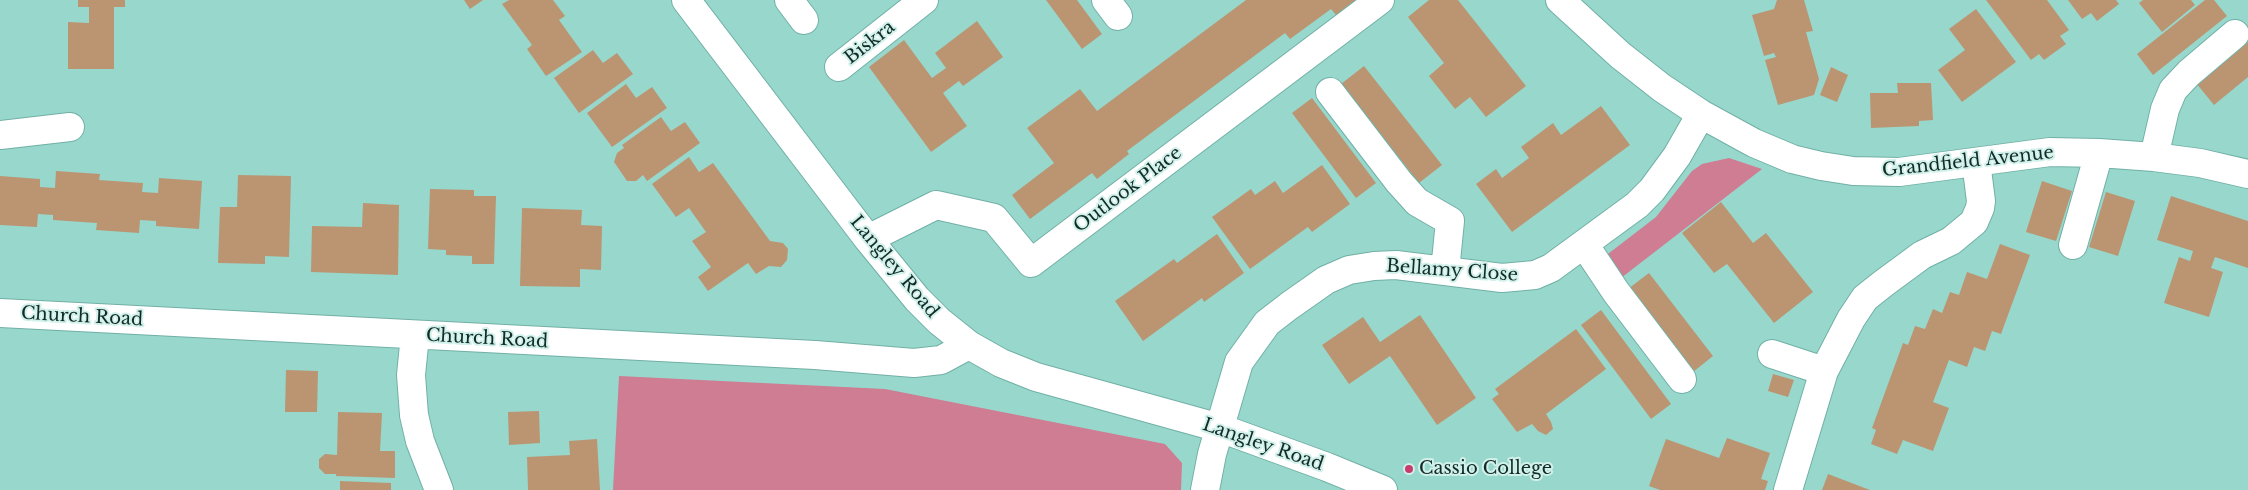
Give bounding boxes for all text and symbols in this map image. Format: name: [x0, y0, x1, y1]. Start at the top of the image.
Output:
street label: Biskra: [841, 17, 899, 69]
street label: Outlook Place: [1070, 142, 1186, 238]
street label: Grandfield Avenue: [1881, 142, 2055, 182]
street label: Langley Road: [845, 212, 943, 322]
street label: Bellamy Close: [1385, 256, 1519, 286]
street label: Church Road: [20, 303, 144, 331]
street label: Church Road: [425, 325, 549, 353]
street label: Langley Road: [1200, 414, 1326, 476]
place label: Cassio College: [1419, 458, 1552, 480]
marker: Cassio College: [1403, 463, 1415, 475]

